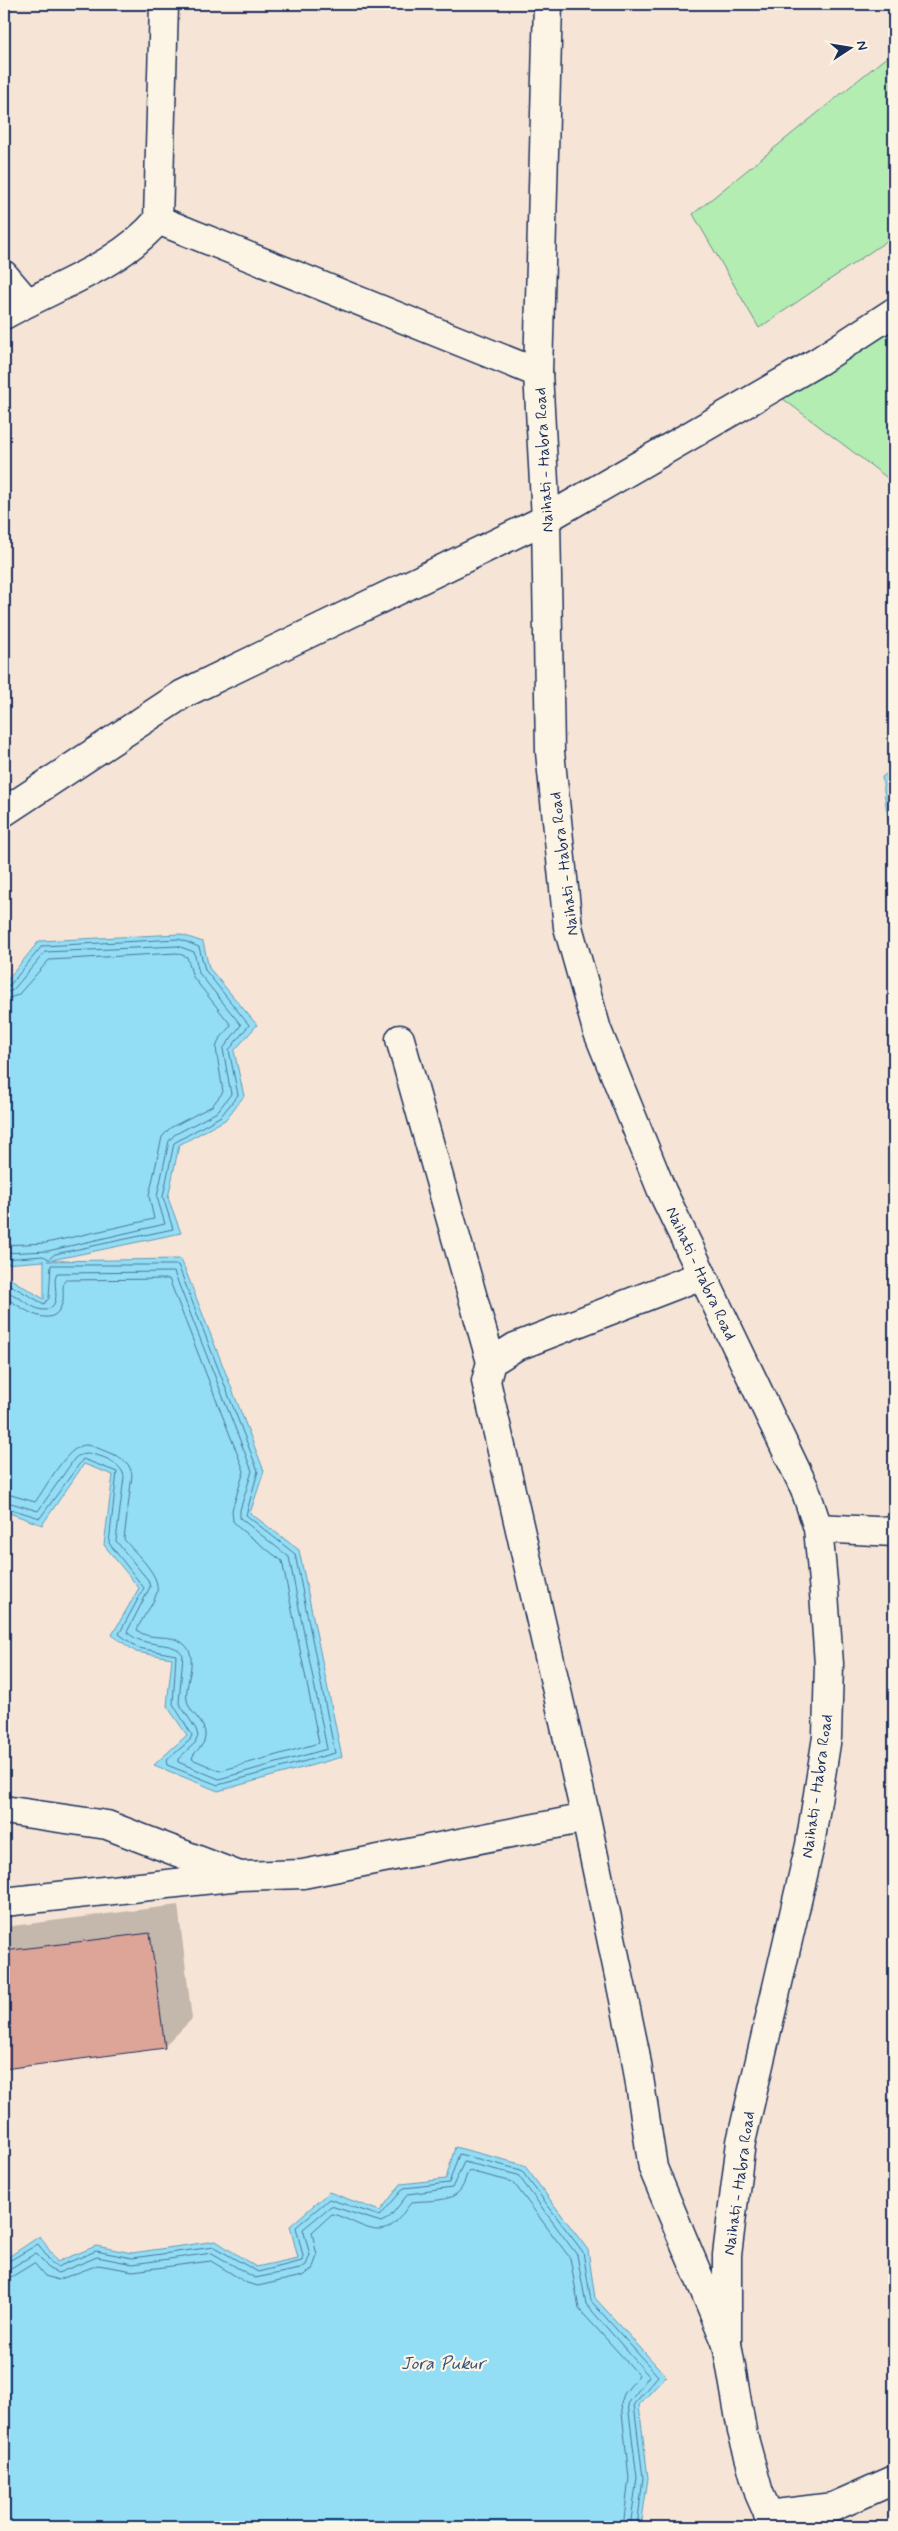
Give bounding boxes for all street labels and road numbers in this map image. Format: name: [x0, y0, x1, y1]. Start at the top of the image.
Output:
street label: Naihati - Habra Road: [530, 387, 559, 533]
street label: Naihati - Habra Road: [545, 791, 584, 937]
street label: Naihati - Habra Road: [660, 1203, 741, 1344]
street label: Naihati - Habra Road: [797, 1713, 838, 1860]
street label: Naihati - Habra Road: [719, 2110, 760, 2257]

